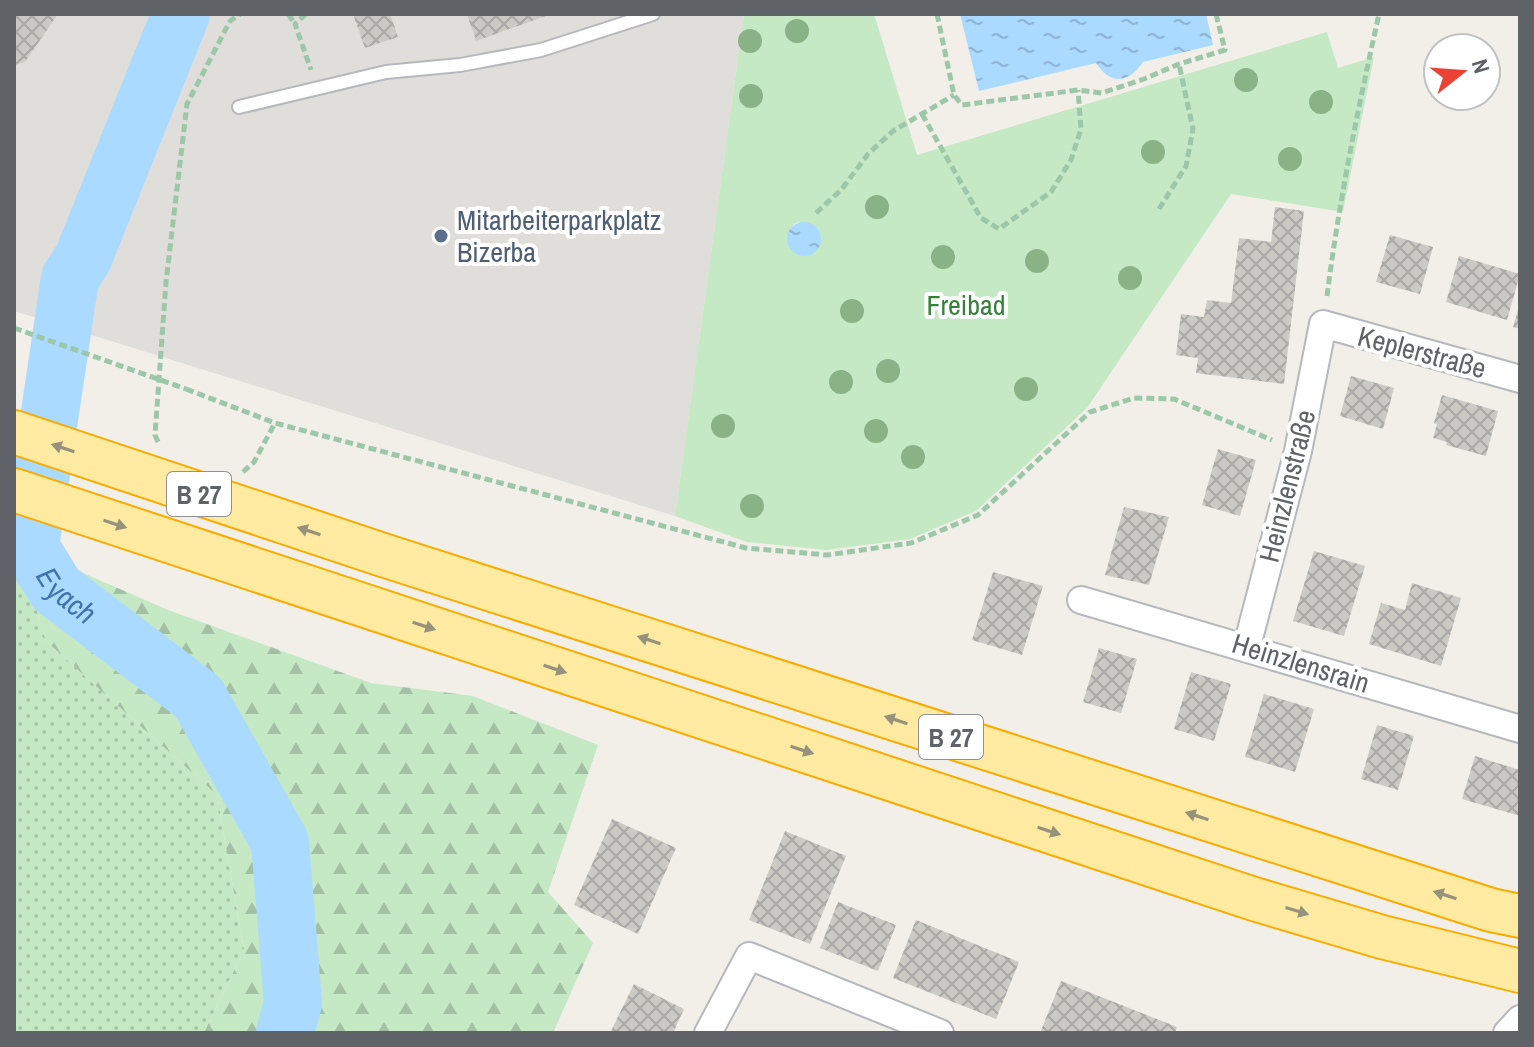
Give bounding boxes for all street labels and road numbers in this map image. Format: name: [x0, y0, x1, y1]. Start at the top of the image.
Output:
street label: Keplerstraße: [1354, 317, 1490, 387]
street label: Heinzlenstraße: [1250, 406, 1324, 566]
road number: B 27: [167, 472, 231, 516]
street label: Heinzlensrain: [1228, 624, 1374, 702]
road number: B 27: [919, 715, 983, 759]

